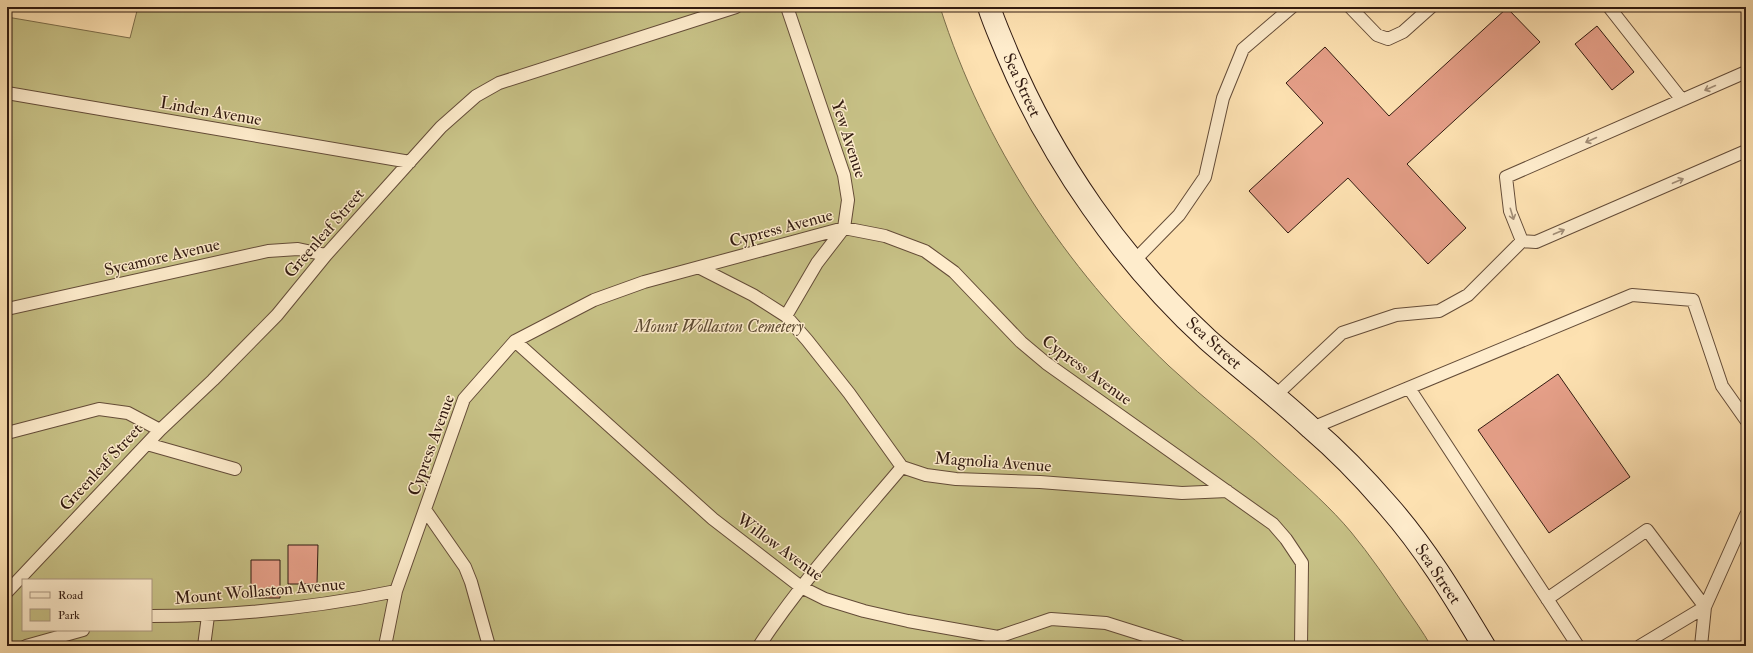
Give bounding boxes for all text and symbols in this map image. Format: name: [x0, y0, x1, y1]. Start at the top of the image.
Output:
street label: Sea Street: [998, 50, 1046, 121]
one-way arrow: [1705, 85, 1717, 92]
street label: Linden Avenue: [159, 92, 263, 130]
street label: Yew Avenue: [827, 97, 871, 181]
one-way arrow: [1586, 137, 1598, 144]
one-way arrow: [1672, 176, 1684, 184]
street label: Greenleaf Street: [279, 183, 369, 282]
street label: Cypress Avenue: [727, 204, 835, 253]
one-way arrow: [1509, 207, 1516, 220]
one-way arrow: [1552, 228, 1564, 236]
street label: Sycamore Avenue: [102, 233, 222, 281]
street label: Sea Street: [1182, 312, 1247, 374]
park label: Mount Wollaston Cemetery: [634, 316, 804, 337]
street label: Cypress Avenue: [1037, 330, 1136, 411]
street label: Cypress Avenue: [403, 392, 460, 499]
street label: Greenleaf Street: [55, 419, 147, 515]
street label: Magnolia Avenue: [934, 447, 1052, 477]
street label: Willow Avenue: [732, 508, 827, 585]
street label: Sea Street: [1410, 540, 1466, 609]
street label: Mount Wollaston Avenue: [174, 573, 346, 609]
legend: [22, 579, 152, 631]
text: Road: [58, 588, 83, 603]
text: Park: [58, 608, 80, 623]

